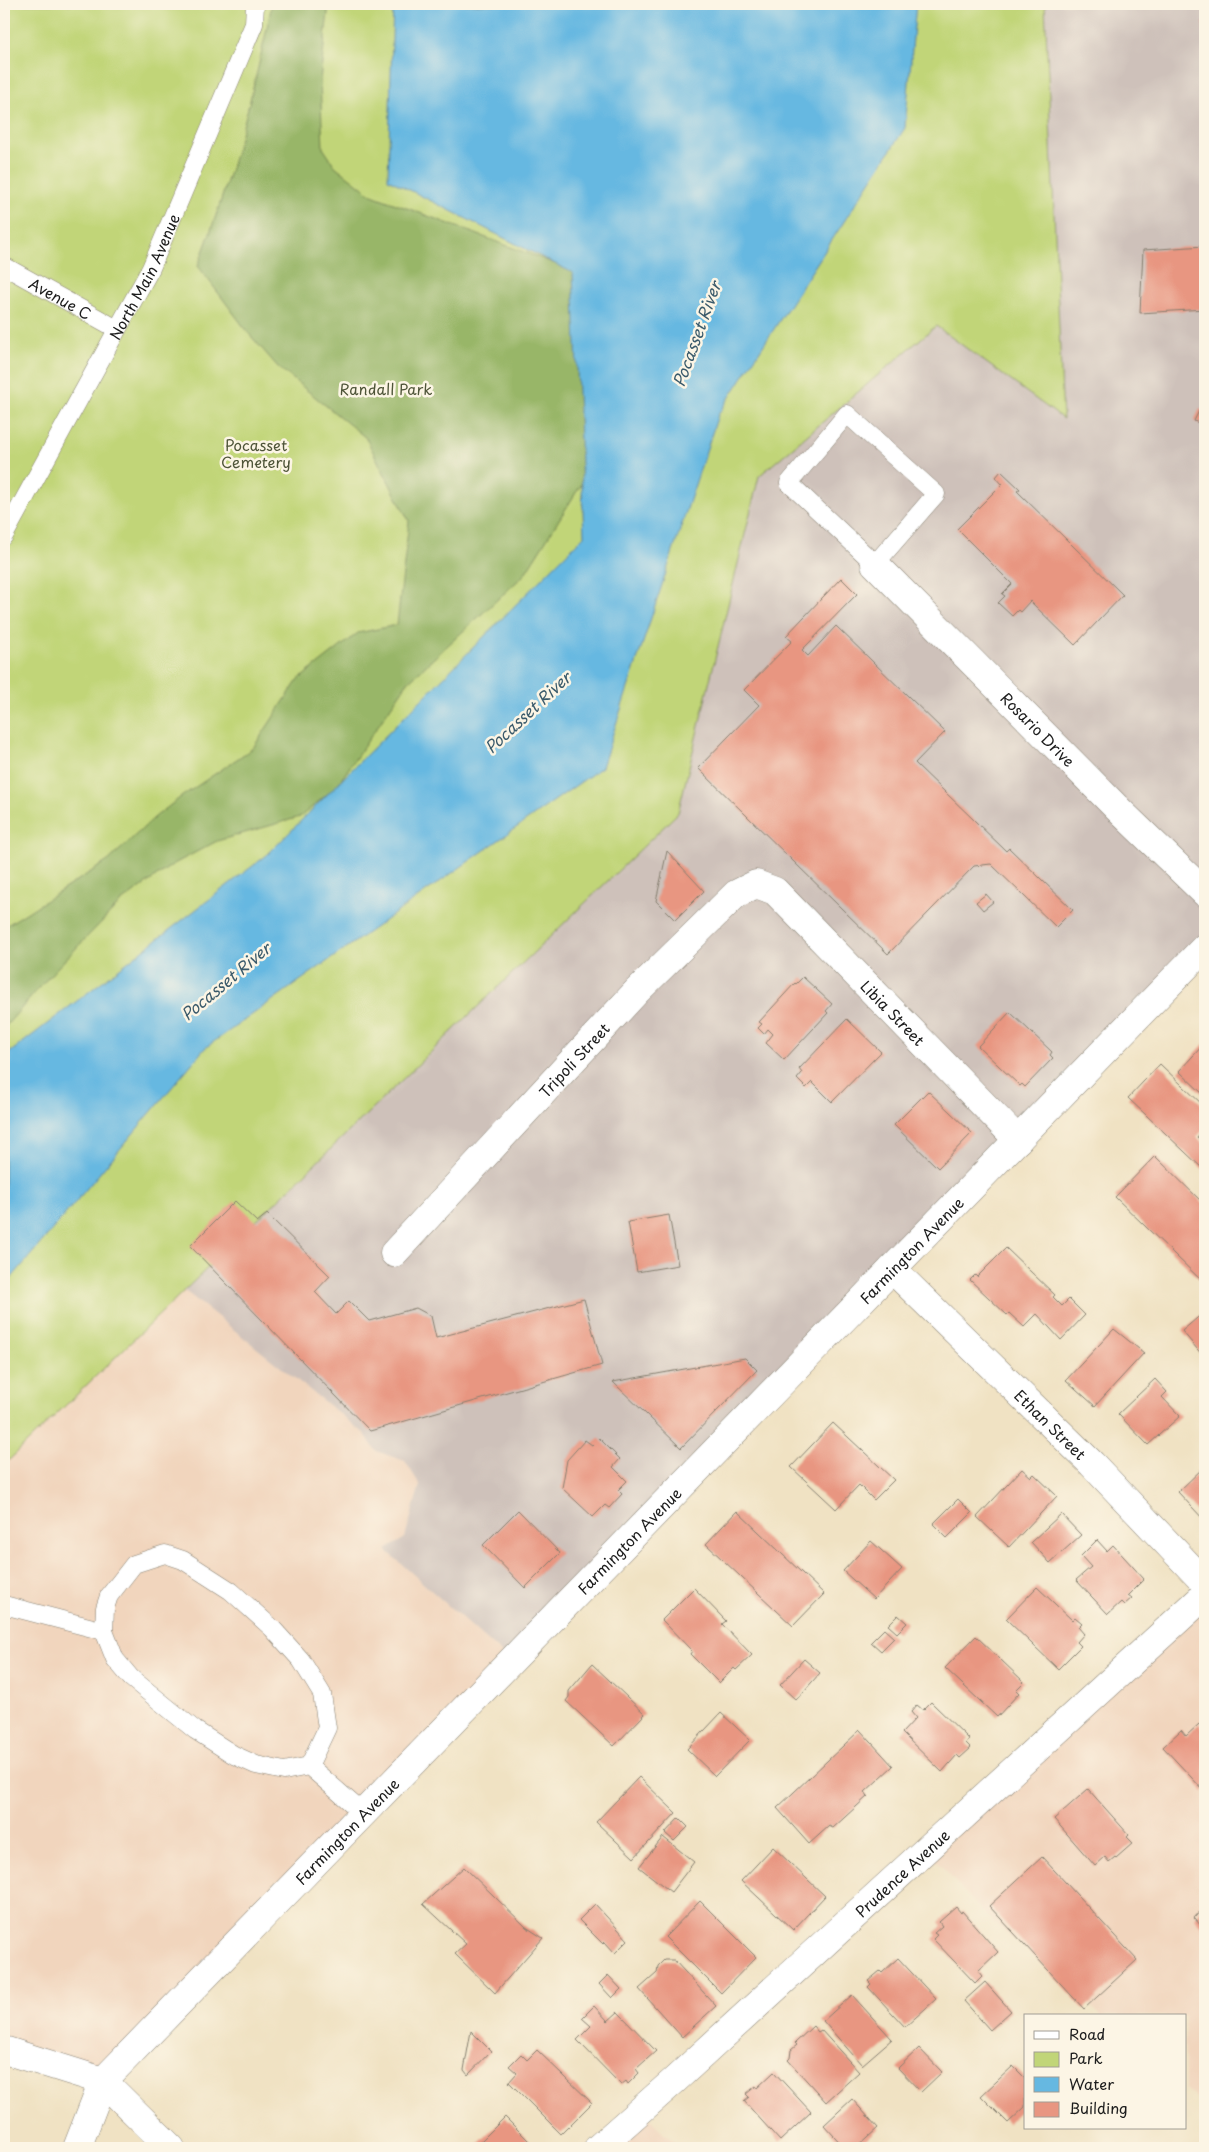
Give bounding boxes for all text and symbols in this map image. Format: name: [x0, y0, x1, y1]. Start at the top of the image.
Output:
street label: North Main Avenue: [103, 210, 184, 343]
street label: Avenue C: [25, 271, 96, 324]
water label: Pocasset River: [666, 275, 727, 390]
park label: Randall Park: [340, 377, 432, 400]
park label: Pocasset Cemetery: [221, 433, 291, 473]
water label: Pocasset River: [478, 664, 578, 758]
street label: Rosario Drive: [996, 686, 1081, 771]
water label: Pocasset River: [175, 935, 277, 1026]
street label: Libia Street: [856, 974, 931, 1050]
street label: Tripoli Street: [533, 1017, 614, 1102]
street label: Farmington Avenue: [853, 1191, 968, 1308]
street label: Ethan Street: [1010, 1384, 1092, 1464]
street label: Farmington Avenue: [571, 1482, 686, 1599]
street label: Farmington Avenue: [289, 1772, 404, 1889]
street label: Prudence Avenue: [849, 1823, 954, 1922]
legend: [1024, 2014, 1186, 2130]
text: Road: [1069, 2022, 1105, 2045]
text: Park: [1069, 2046, 1103, 2069]
text: Water: [1069, 2072, 1114, 2095]
text: Building: [1069, 2096, 1128, 2119]

